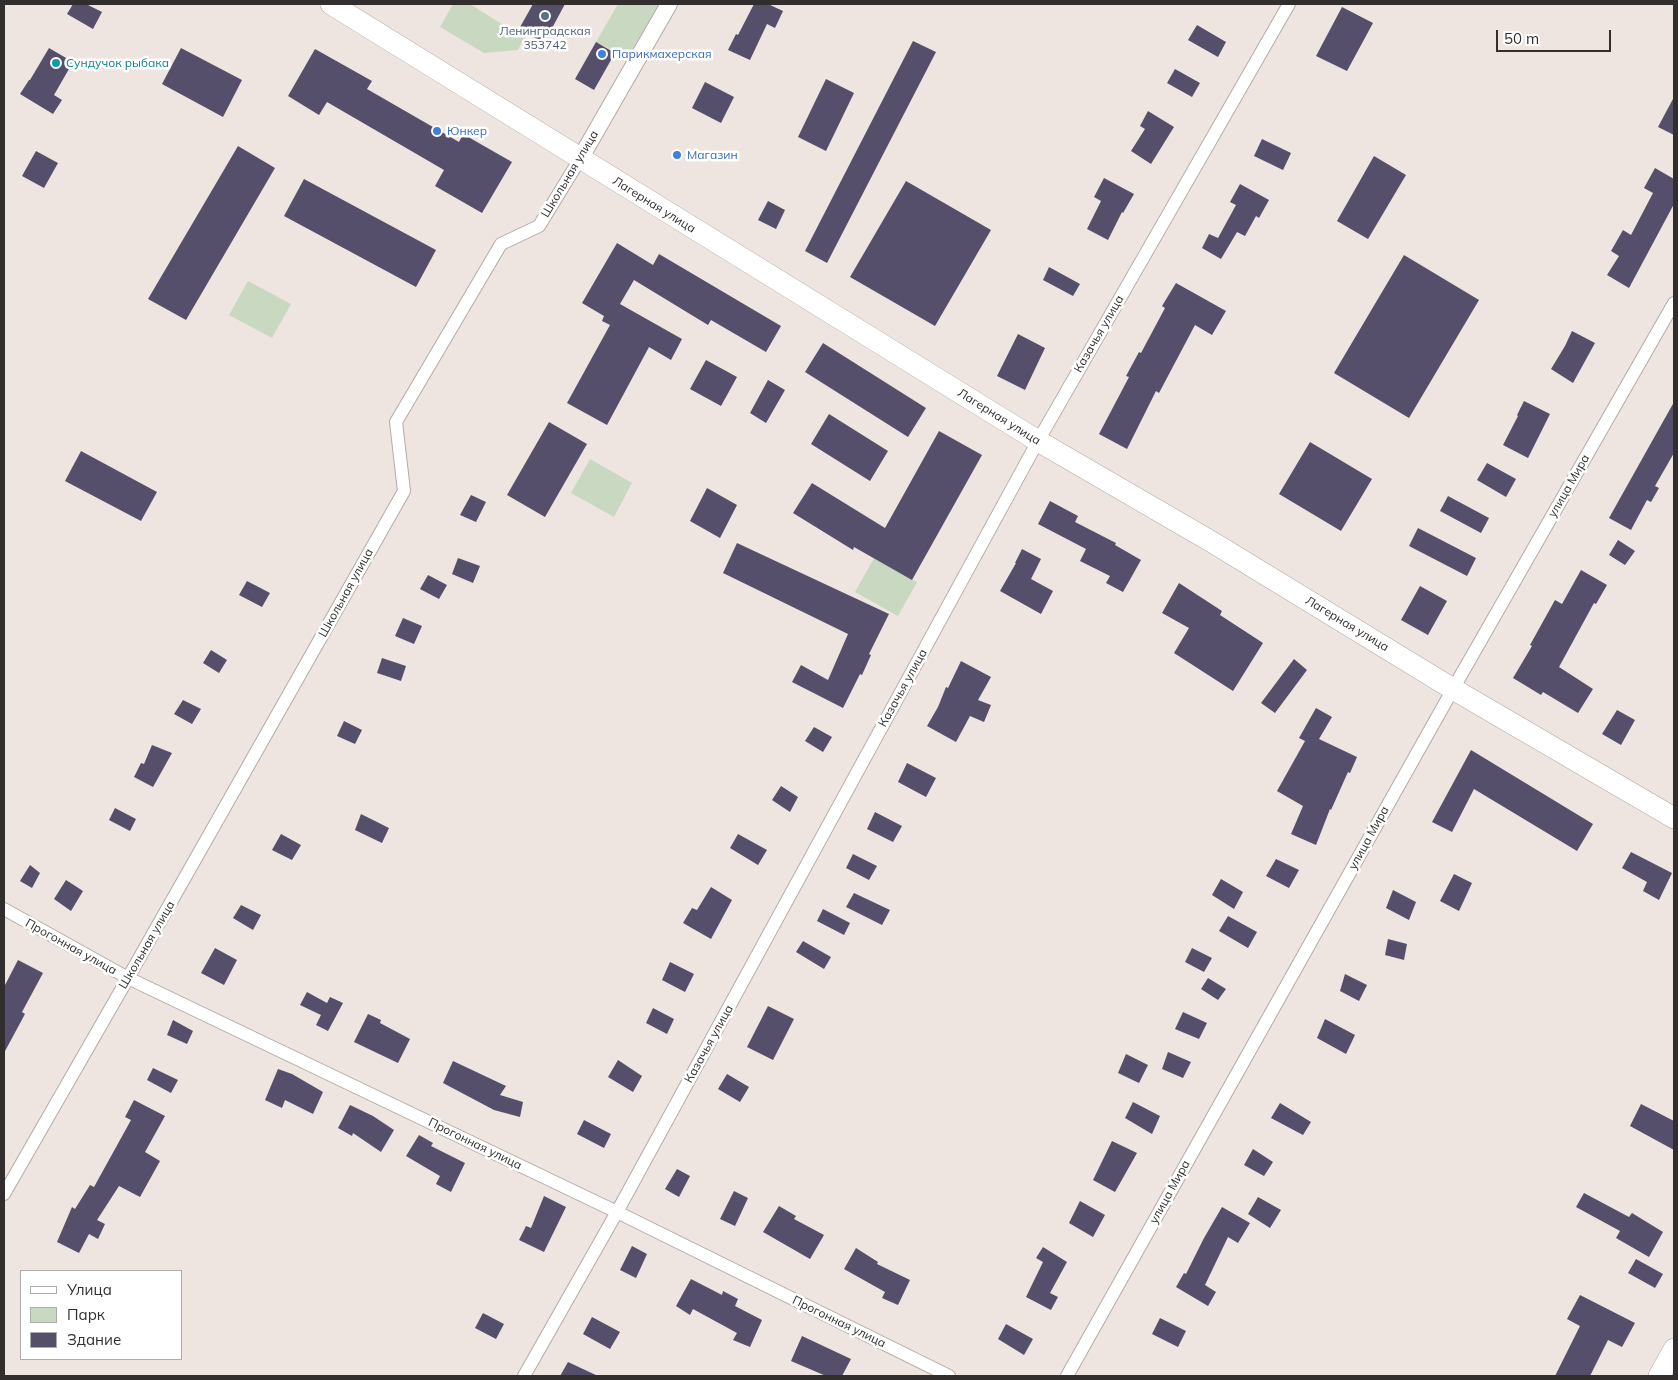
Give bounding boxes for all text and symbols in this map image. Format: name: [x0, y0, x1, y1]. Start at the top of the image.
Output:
marker: Ленинградская 353742: [539, 10, 551, 22]
scale bar: [1498, 20, 1613, 52]
place label: Ленинградская 353742: [500, 24, 590, 52]
text: 50 m: [1504, 29, 1539, 48]
place label: Парикмахерская: [612, 47, 712, 61]
marker: Парикмахерская: [596, 48, 608, 60]
place label: Сундучок рыбака: [66, 56, 169, 70]
marker: Сундучок рыбака: [50, 57, 62, 69]
place label: Юнкер: [447, 124, 487, 138]
marker: Юнкер: [431, 125, 443, 137]
street label: Школьная улица: [538, 128, 602, 220]
place label: Магазин: [687, 148, 738, 162]
marker: Магазин: [671, 149, 683, 161]
street label: Лагерная улица: [610, 174, 698, 236]
street label: Казачья улица: [1071, 293, 1127, 375]
street label: Лагерная улица: [955, 386, 1043, 448]
street label: улица Мира: [1545, 452, 1593, 520]
street label: Школьная улица: [316, 546, 376, 640]
street label: Лагерная улица: [1303, 593, 1391, 655]
street label: Казачья улица: [876, 647, 930, 729]
street label: улица Мира: [1346, 804, 1392, 872]
street label: Школьная улица: [116, 898, 178, 992]
street label: Прогонная улица: [23, 916, 119, 978]
street label: Казачья улица: [682, 1003, 736, 1085]
street label: Прогонная улица: [426, 1115, 524, 1173]
street label: улица Мира: [1147, 1158, 1193, 1226]
legend: [20, 1270, 182, 1360]
text: Улица: [67, 1280, 112, 1299]
street label: Прогонная улица: [790, 1293, 888, 1351]
text: Парк: [67, 1305, 105, 1324]
text: Здание: [67, 1330, 121, 1349]

